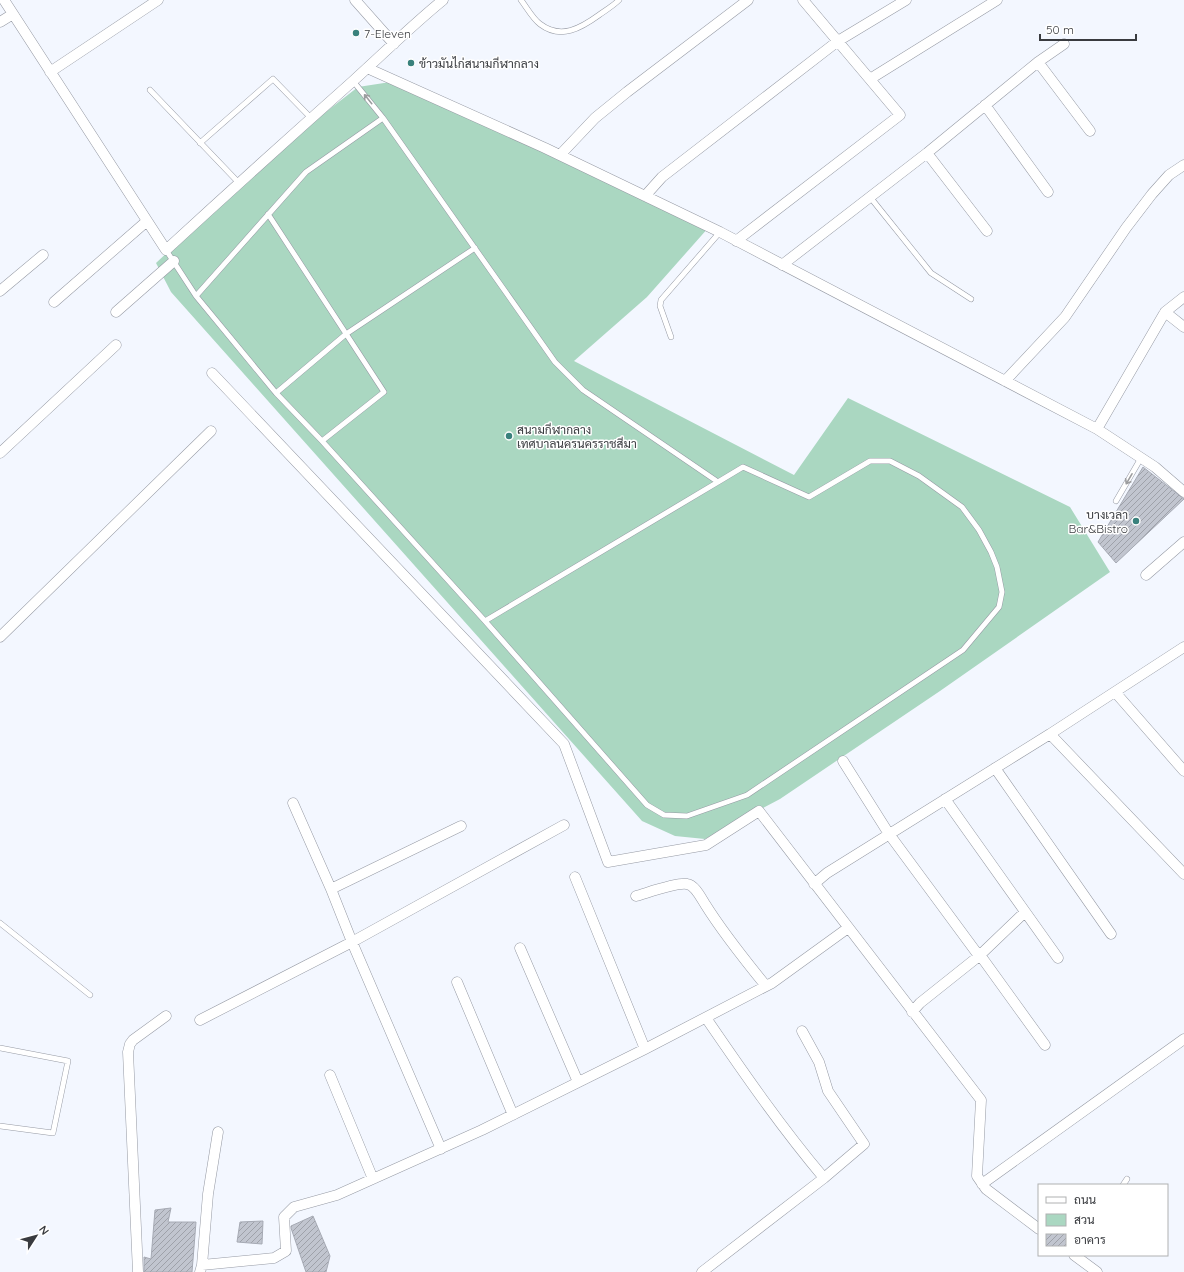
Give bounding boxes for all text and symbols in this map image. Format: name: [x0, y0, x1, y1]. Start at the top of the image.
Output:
scale bar: [1040, 16, 1136, 42]
text: 50 m: [1046, 22, 1074, 37]
place label: 7-Eleven: [364, 26, 411, 41]
marker: 7-Eleven: [351, 28, 361, 38]
place label: ข้าวมันไก่สนามกีฬากลาง: [419, 56, 539, 71]
marker: ข้าวมันไก่สนามกีฬากลาง: [406, 58, 416, 68]
one-way arrow: [364, 94, 372, 105]
place label: สนามกีฬากลาง เทศบาลนครนครราชสีมา: [517, 422, 637, 451]
marker: สนามกีฬากลาง เทศบาลนครนครราชสีมา: [504, 431, 514, 441]
one-way arrow: [1124, 473, 1132, 485]
place label: บางเวลา Bar&Bistro: [1068, 507, 1128, 536]
marker: บางเวลา Bar&Bistro: [1131, 516, 1141, 526]
legend: [1038, 1184, 1168, 1256]
text: ถนน: [1074, 1192, 1097, 1207]
text: สวน: [1074, 1212, 1095, 1227]
north arrow: [16, 1216, 56, 1256]
text: N: [36, 1223, 52, 1238]
text: อาคาร: [1074, 1232, 1106, 1247]

